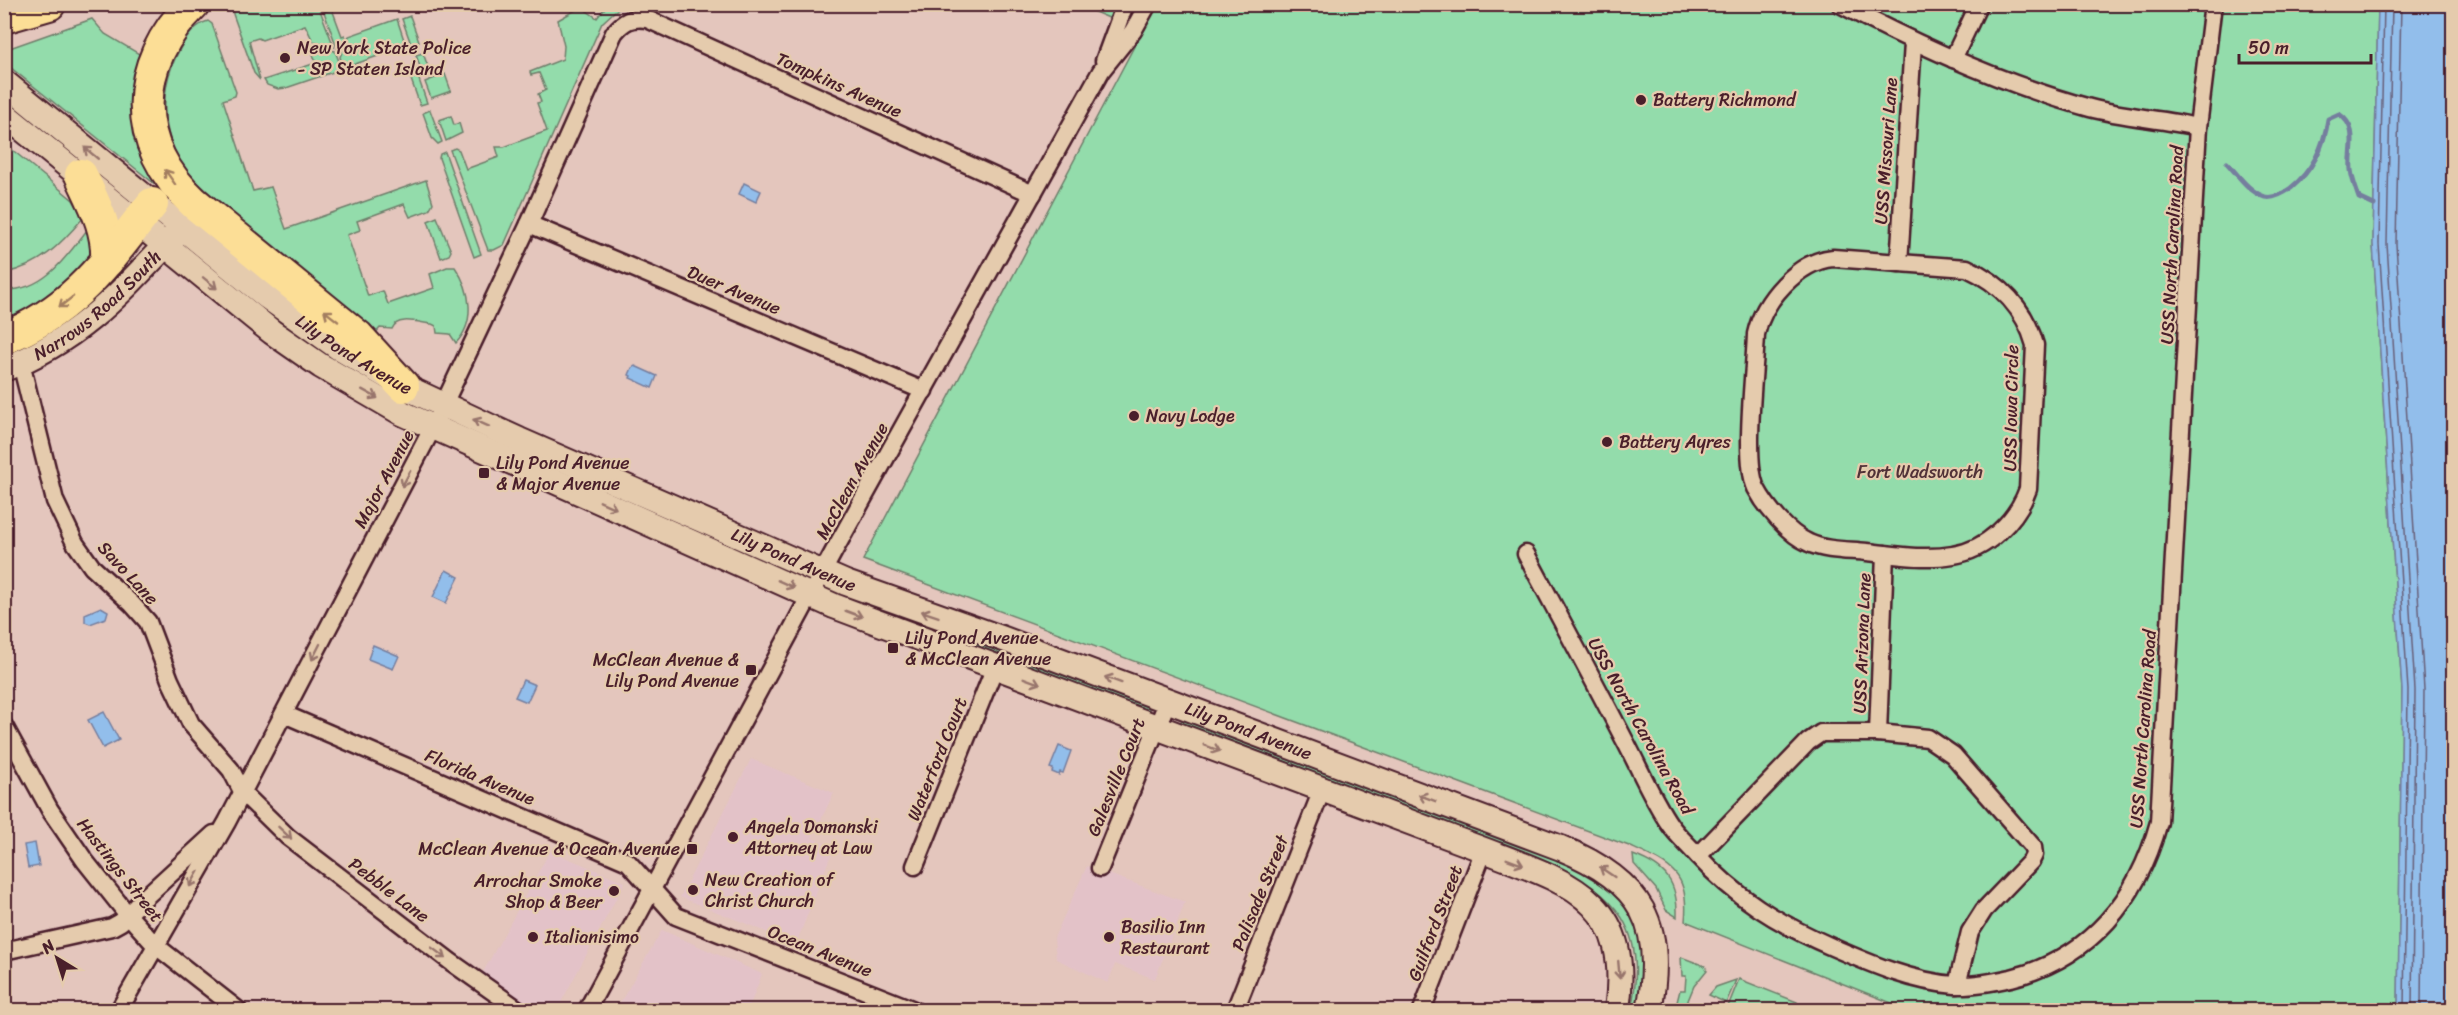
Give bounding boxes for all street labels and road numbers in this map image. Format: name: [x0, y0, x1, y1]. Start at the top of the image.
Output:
street label: Tompkins Avenue: [771, 43, 907, 127]
street label: USS Missouri Lane: [1865, 76, 1907, 225]
street label: USS North Carolina Road: [2151, 143, 2193, 345]
street label: Narrows Road South: [27, 242, 169, 369]
street label: Duer Avenue: [682, 256, 786, 324]
street label: Lily Pond Avenue: [288, 305, 417, 404]
street label: USS Iowa Circle: [1994, 344, 2028, 472]
street label: McClean Avenue: [806, 416, 898, 546]
street label: Major Avenue: [344, 424, 424, 534]
street label: Lily Pond Avenue: [726, 519, 860, 601]
street label: Savo Lane: [89, 533, 167, 613]
street label: USS Arizona Lane: [1844, 572, 1880, 714]
street label: USS North Carolina Road: [2120, 627, 2166, 829]
street label: USS North Carolina Road: [1579, 631, 1704, 822]
street label: Waterford Court: [898, 692, 976, 826]
street label: Lily Pond Avenue: [1180, 692, 1317, 769]
street label: Galesville Court: [1078, 713, 1154, 841]
street label: Florida Avenue: [420, 739, 540, 815]
street label: Hastings Street: [68, 810, 172, 930]
street label: Palisade Street: [1222, 830, 1298, 956]
street label: Pebble Lane: [341, 849, 437, 931]
street label: Guilford Street: [1398, 860, 1472, 986]
street label: Ocean Avenue: [763, 915, 877, 987]

